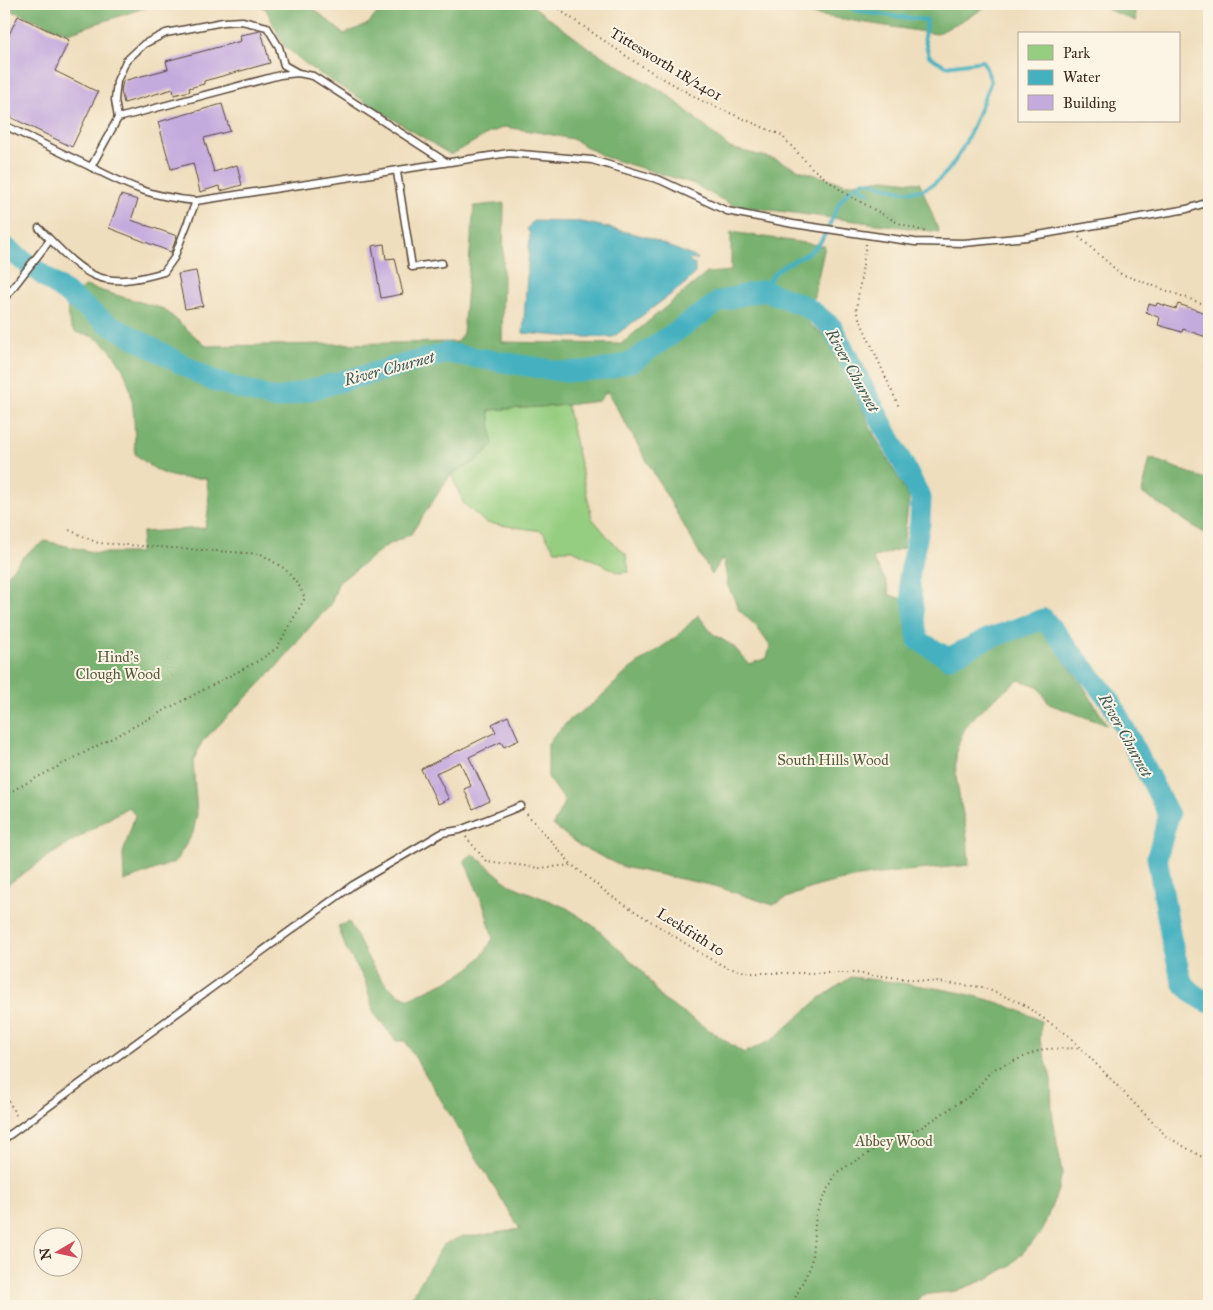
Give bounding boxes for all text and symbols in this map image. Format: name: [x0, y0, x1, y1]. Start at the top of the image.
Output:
street label: Tittesworth 1R/2401: [607, 24, 725, 105]
legend: [1018, 32, 1180, 122]
text: Park: [1063, 44, 1090, 62]
text: Water: [1063, 68, 1100, 86]
text: Building: [1063, 94, 1117, 112]
water label: River Churnet: [821, 324, 884, 416]
water label: River Churnet: [341, 347, 437, 390]
park label: Hind's Clough Wood: [76, 648, 161, 683]
water label: River Churnet: [1094, 689, 1157, 781]
park label: South Hills Wood: [777, 751, 889, 769]
street label: Leekfrith 10: [654, 904, 728, 960]
park label: Abbey Wood: [854, 1132, 933, 1150]
north arrow: [32, 1228, 82, 1278]
text: N: [36, 1247, 55, 1261]

